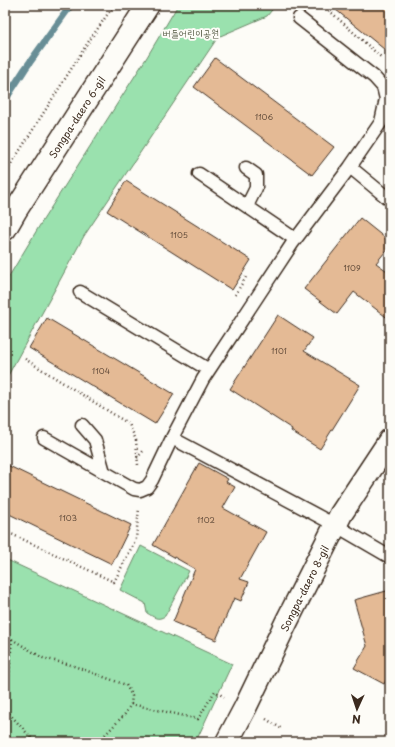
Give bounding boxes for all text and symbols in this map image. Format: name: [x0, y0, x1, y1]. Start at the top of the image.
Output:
park label: 버들어린이공원: [163, 25, 219, 40]
street label: Songpa-daero 6-gil: [44, 73, 108, 161]
house number: 1106: [255, 111, 273, 123]
house number: 1105: [170, 229, 188, 241]
house number: 1109: [343, 262, 361, 274]
house number: 1101: [271, 345, 287, 357]
house number: 1104: [92, 365, 110, 377]
house number: 1103: [59, 512, 77, 524]
house number: 1102: [197, 514, 215, 526]
street label: Songpa-daero 8-gil: [276, 542, 332, 634]
north arrow: [337, 689, 377, 729]
text: N: [351, 711, 361, 728]

